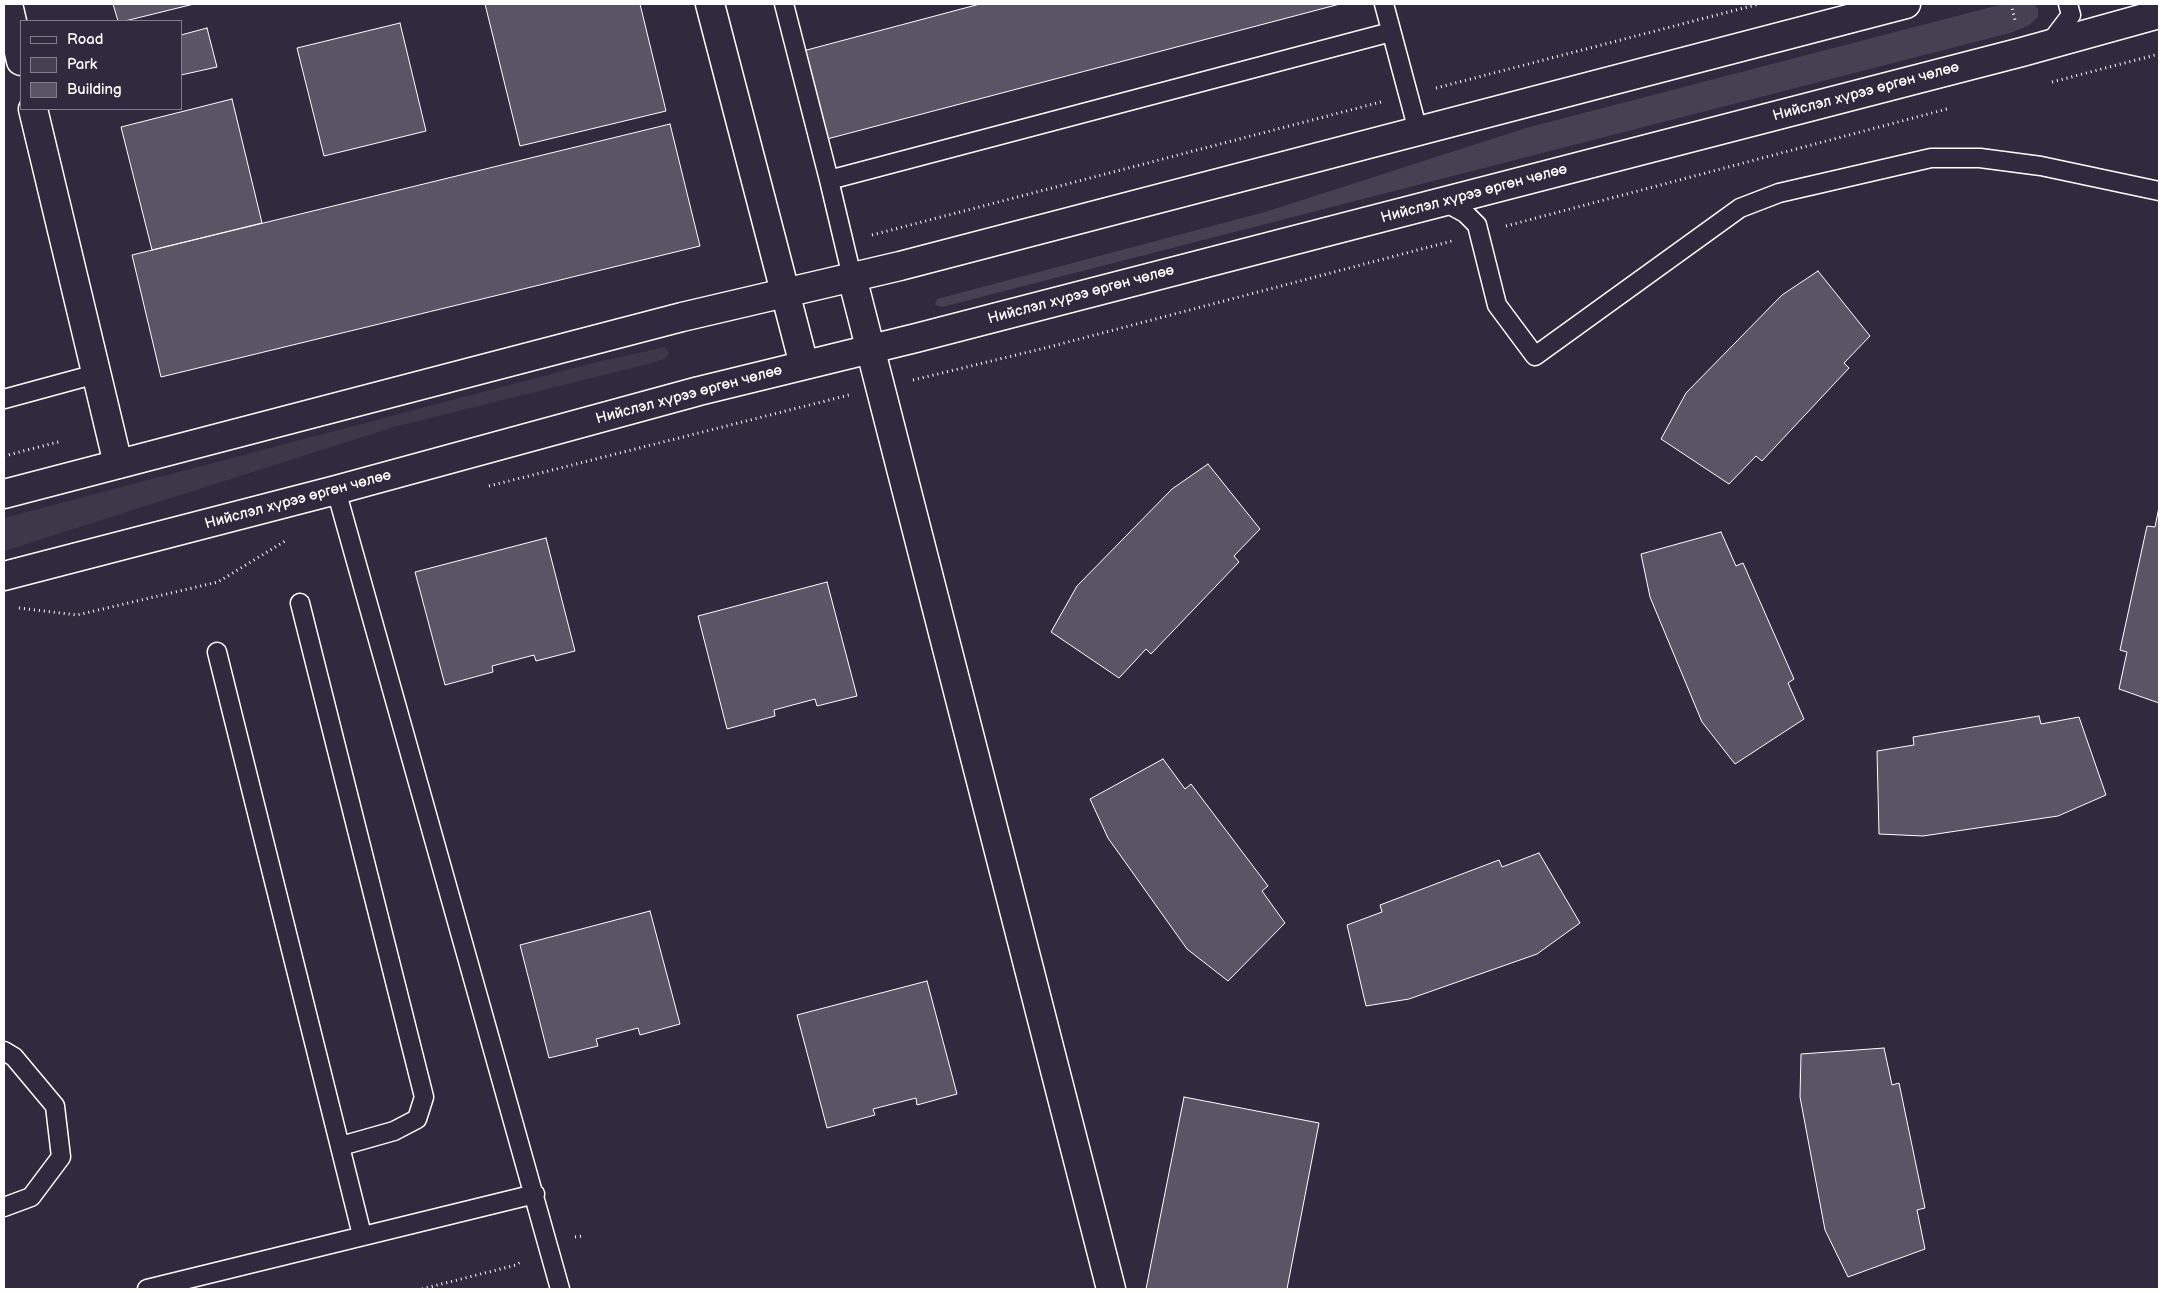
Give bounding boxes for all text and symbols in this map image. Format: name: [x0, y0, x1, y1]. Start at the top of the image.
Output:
legend: [20, 20, 182, 110]
text: Road: [67, 30, 103, 49]
text: Park: [67, 55, 97, 74]
street label: Нийслэл хүрээ өргөн чөлөө: [1771, 58, 1961, 126]
text: Building: [67, 80, 122, 99]
street label: Нийслэл хүрээ өргөн чөлөө: [1379, 160, 1569, 228]
street label: Нийслэл хүрээ өргөн чөлөө: [986, 261, 1176, 329]
street label: Нийслэл хүрээ өргөн чөлөө: [594, 361, 784, 429]
street label: Нийслэл хүрээ өргөн чөлөө: [203, 466, 393, 534]

